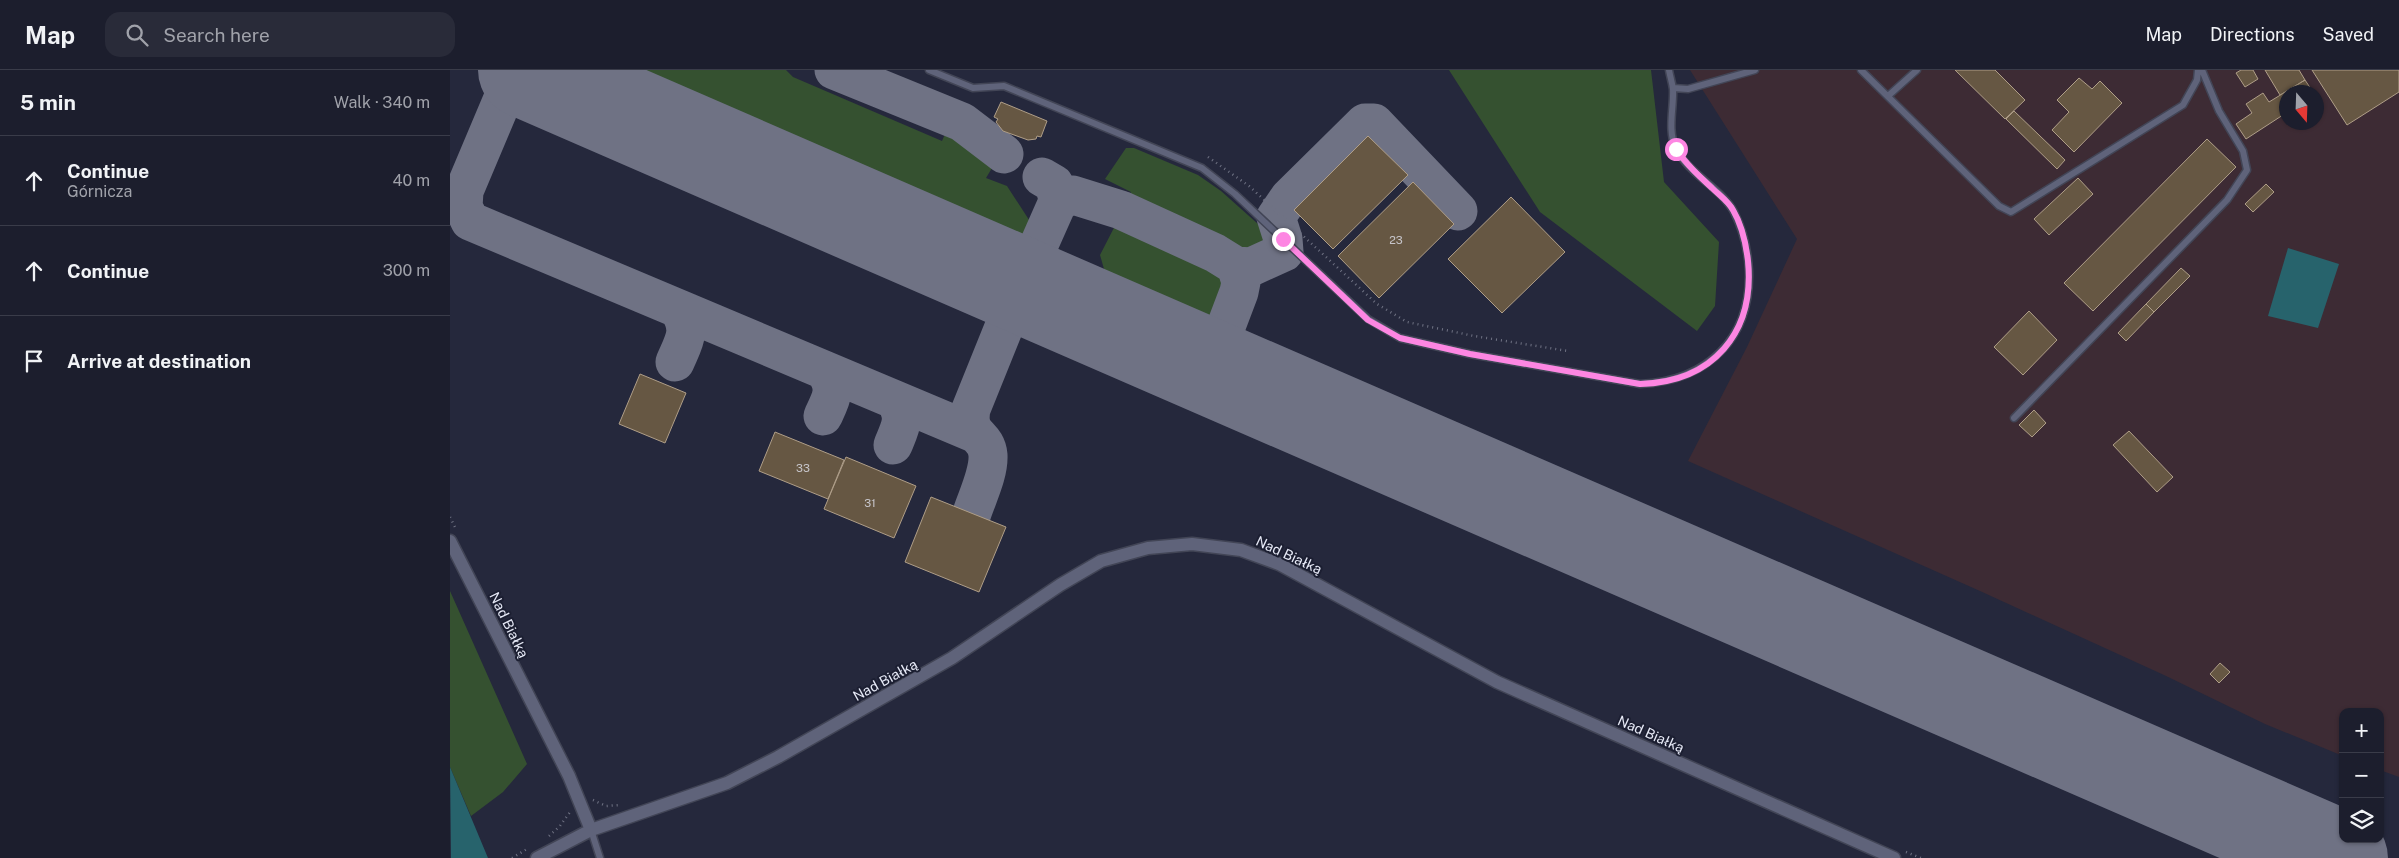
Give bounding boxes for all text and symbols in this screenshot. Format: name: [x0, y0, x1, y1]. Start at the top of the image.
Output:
search box: [105, 12, 455, 57]
text: Map: [25, 21, 75, 49]
icon: search: [123, 21, 151, 49]
text: Search here: [163, 24, 270, 46]
text: Map: [2145, 24, 2182, 45]
text: Directions: [2210, 24, 2295, 45]
text: Saved: [2323, 24, 2374, 45]
north arrow: [2279, 85, 2324, 130]
text: 5 min: [20, 90, 76, 115]
text: Walk · 340 m: [334, 93, 430, 112]
route start: [1665, 138, 1688, 161]
text: Continue: [67, 160, 149, 182]
icon: ahead: [20, 167, 48, 195]
text: 40 m: [392, 171, 430, 190]
text: Górnicza: [67, 182, 132, 201]
route end: [1272, 228, 1295, 251]
house number: 23: [1389, 234, 1403, 246]
icon: ahead: [20, 257, 48, 285]
text: Continue: [67, 260, 149, 282]
text: 300 m: [383, 261, 430, 280]
icon: arrive: [20, 347, 48, 375]
text: Arrive at destination: [67, 350, 251, 372]
house number: 33: [796, 462, 810, 474]
house number: 31: [864, 497, 876, 509]
street label: Nad Białką: [1253, 533, 1325, 577]
street label: Nad Białką: [486, 590, 532, 661]
street label: Nad Białką: [850, 656, 920, 704]
map controls: [2339, 708, 2384, 843]
button: +: [2339, 708, 2384, 753]
street label: Nad Białką: [1615, 712, 1687, 756]
button: −: [2339, 753, 2384, 798]
button: layers: [2339, 798, 2384, 843]

